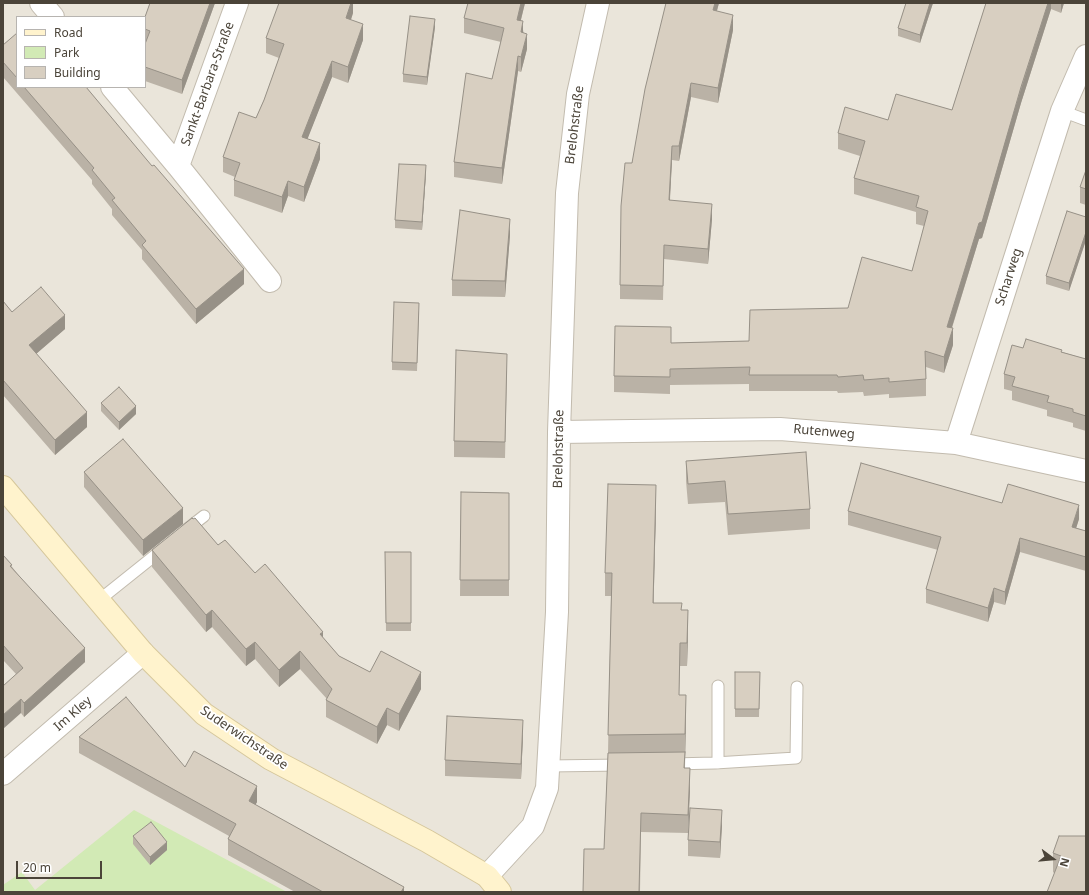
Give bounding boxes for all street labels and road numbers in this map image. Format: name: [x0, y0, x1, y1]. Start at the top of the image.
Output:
street label: Sankt-Barbara-Straße: [178, 20, 238, 148]
street label: Brelohstraße: [562, 85, 588, 165]
street label: Scharweg: [992, 246, 1026, 308]
street label: Brelohstraße: [551, 409, 567, 489]
street label: Rutenweg: [793, 422, 855, 442]
street label: Im Kley: [51, 693, 95, 735]
street label: Suderwichstraße: [197, 703, 291, 773]

